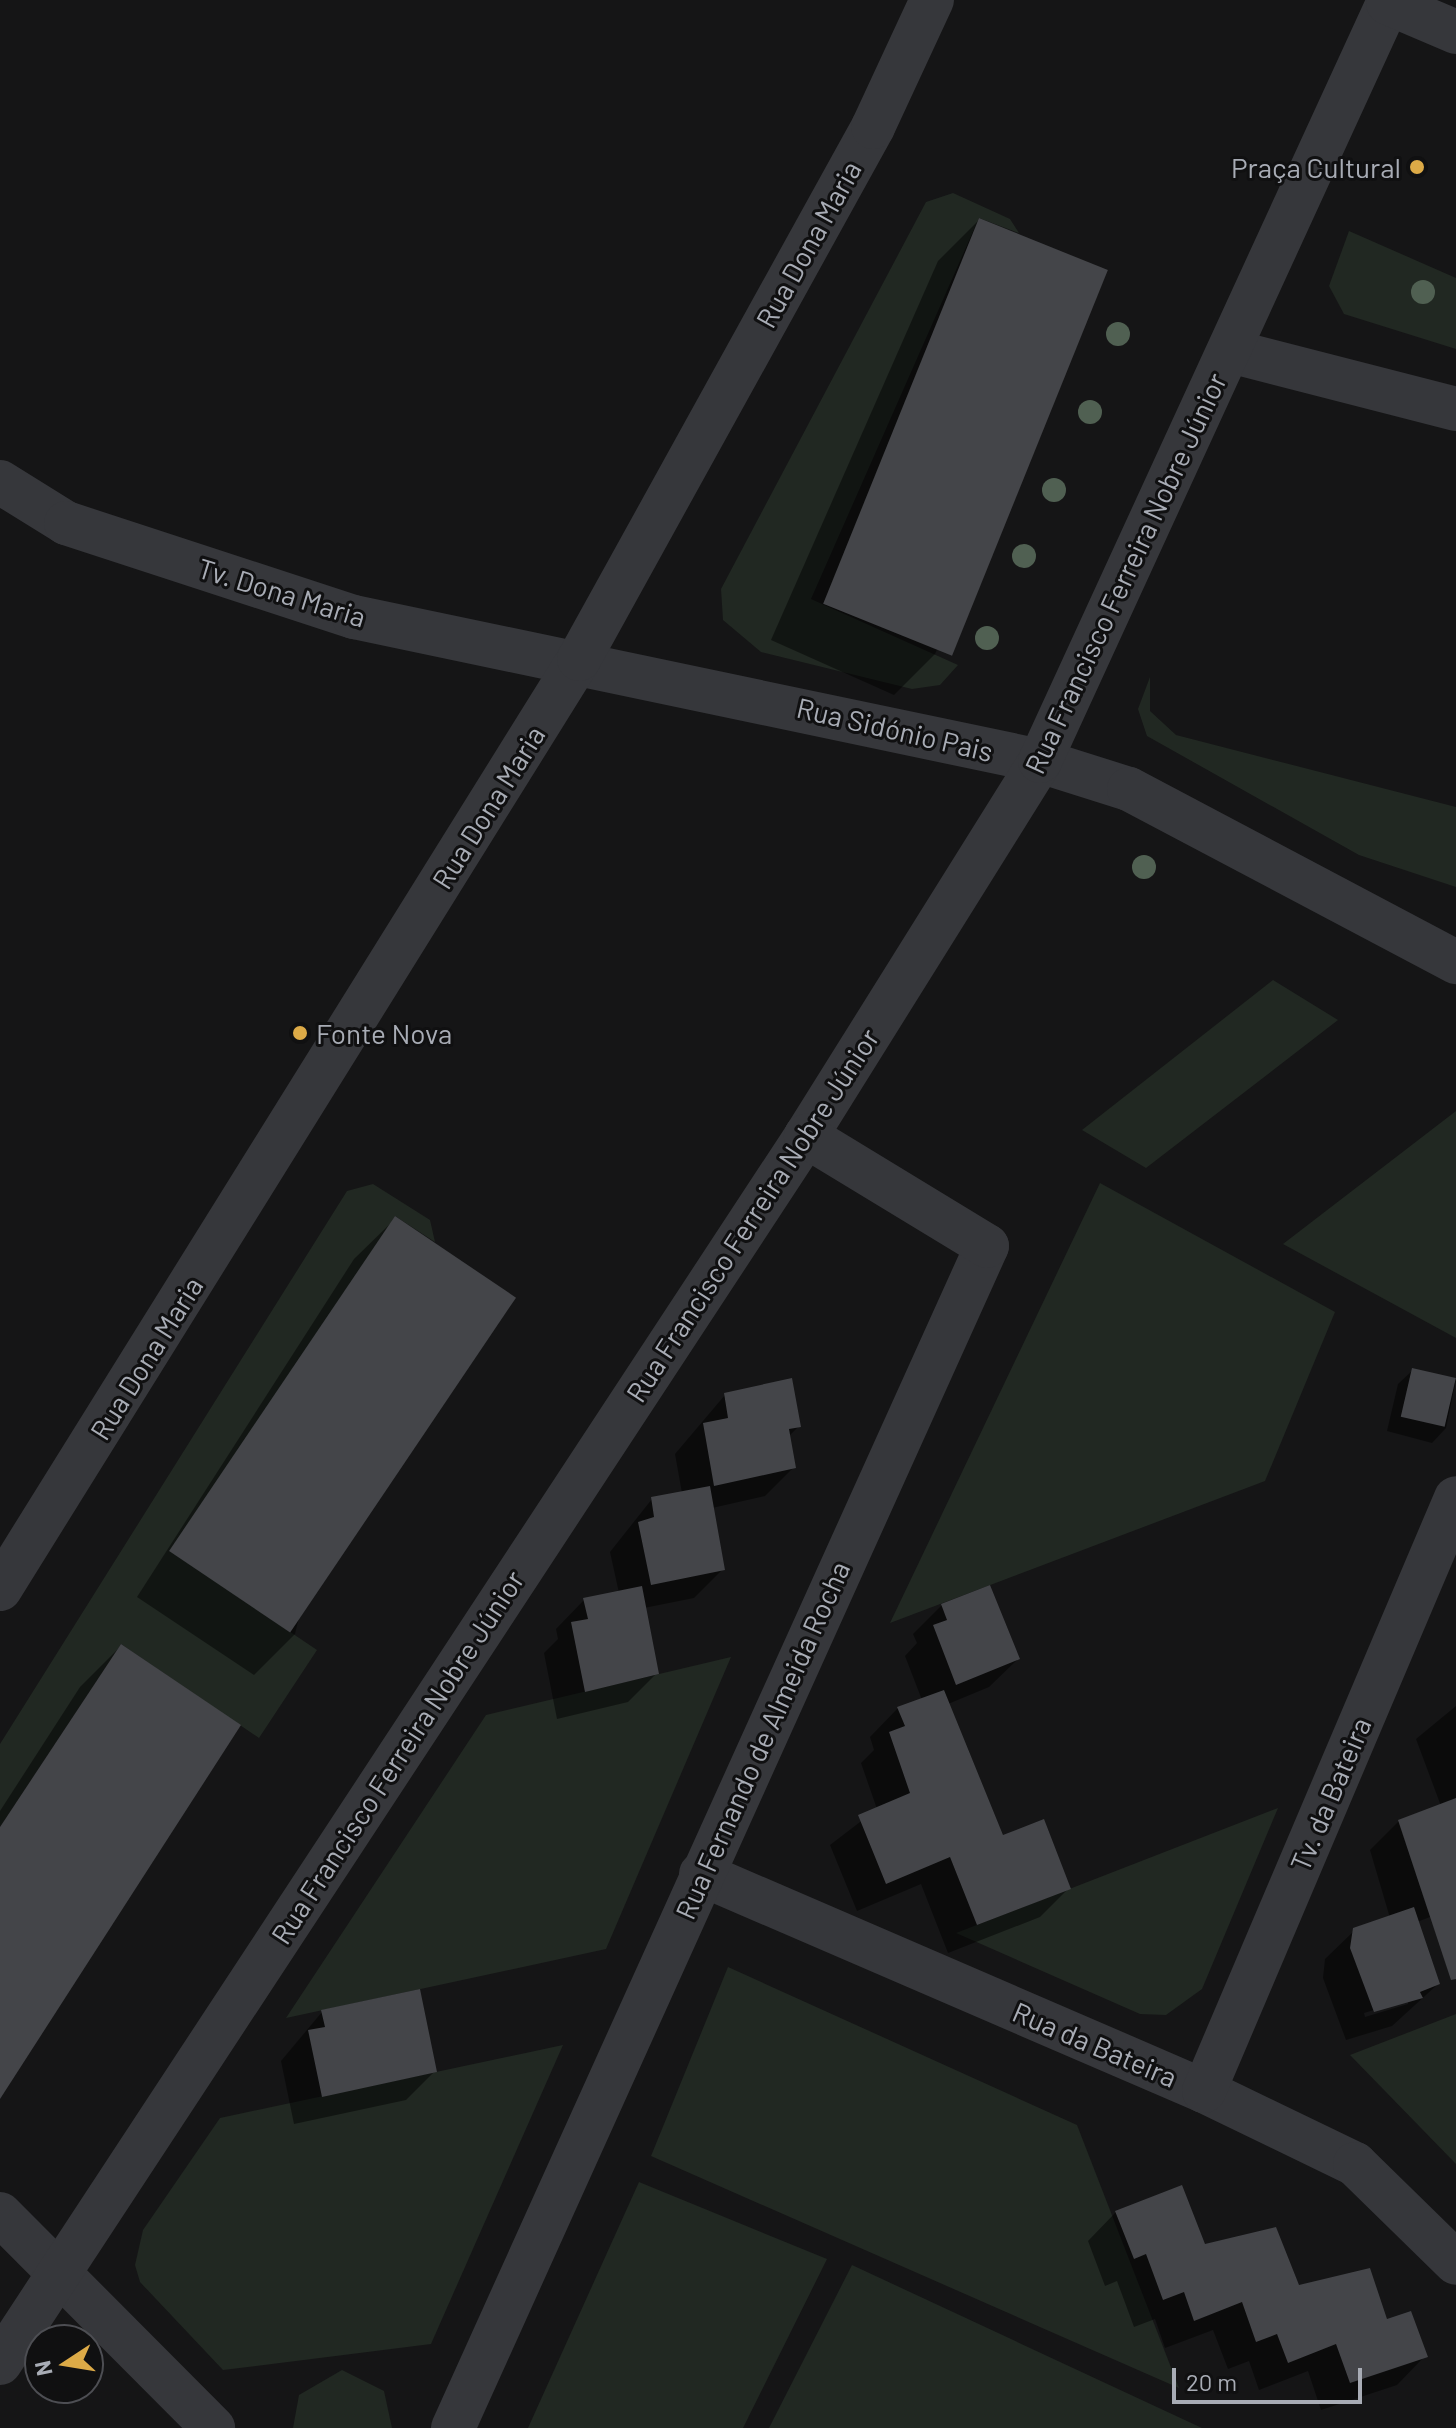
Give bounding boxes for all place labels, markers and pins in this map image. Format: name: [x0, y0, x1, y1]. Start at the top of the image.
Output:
place label: Praça Cultural: [1231, 150, 1401, 184]
marker: Praça Cultural: [1408, 158, 1426, 176]
place label: Fonte Nova: [316, 1016, 452, 1050]
marker: Fonte Nova: [291, 1024, 309, 1042]

